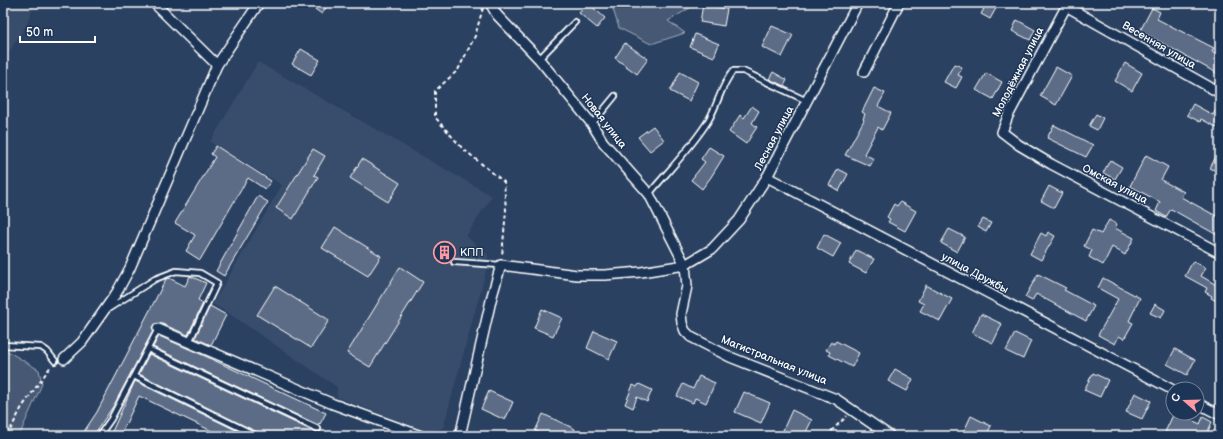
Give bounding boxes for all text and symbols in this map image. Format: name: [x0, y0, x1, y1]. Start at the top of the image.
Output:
scale bar: [20, 18, 95, 44]
street label: Весенняя улица: [1120, 19, 1198, 72]
street label: Молодёжная улица: [990, 24, 1047, 119]
text: 50 m: [26, 25, 53, 40]
street label: Новая улица: [579, 91, 630, 151]
street label: Лесная улица: [751, 103, 797, 173]
street label: Омская улица: [1080, 161, 1150, 207]
building icon: КПП: [431, 239, 457, 265]
place label: КПП: [460, 246, 484, 259]
street label: улица Дружбы: [939, 250, 1011, 296]
street label: Магистральная улица: [719, 333, 829, 387]
north arrow: [1165, 381, 1205, 421]
text: С: [1169, 392, 1184, 404]

